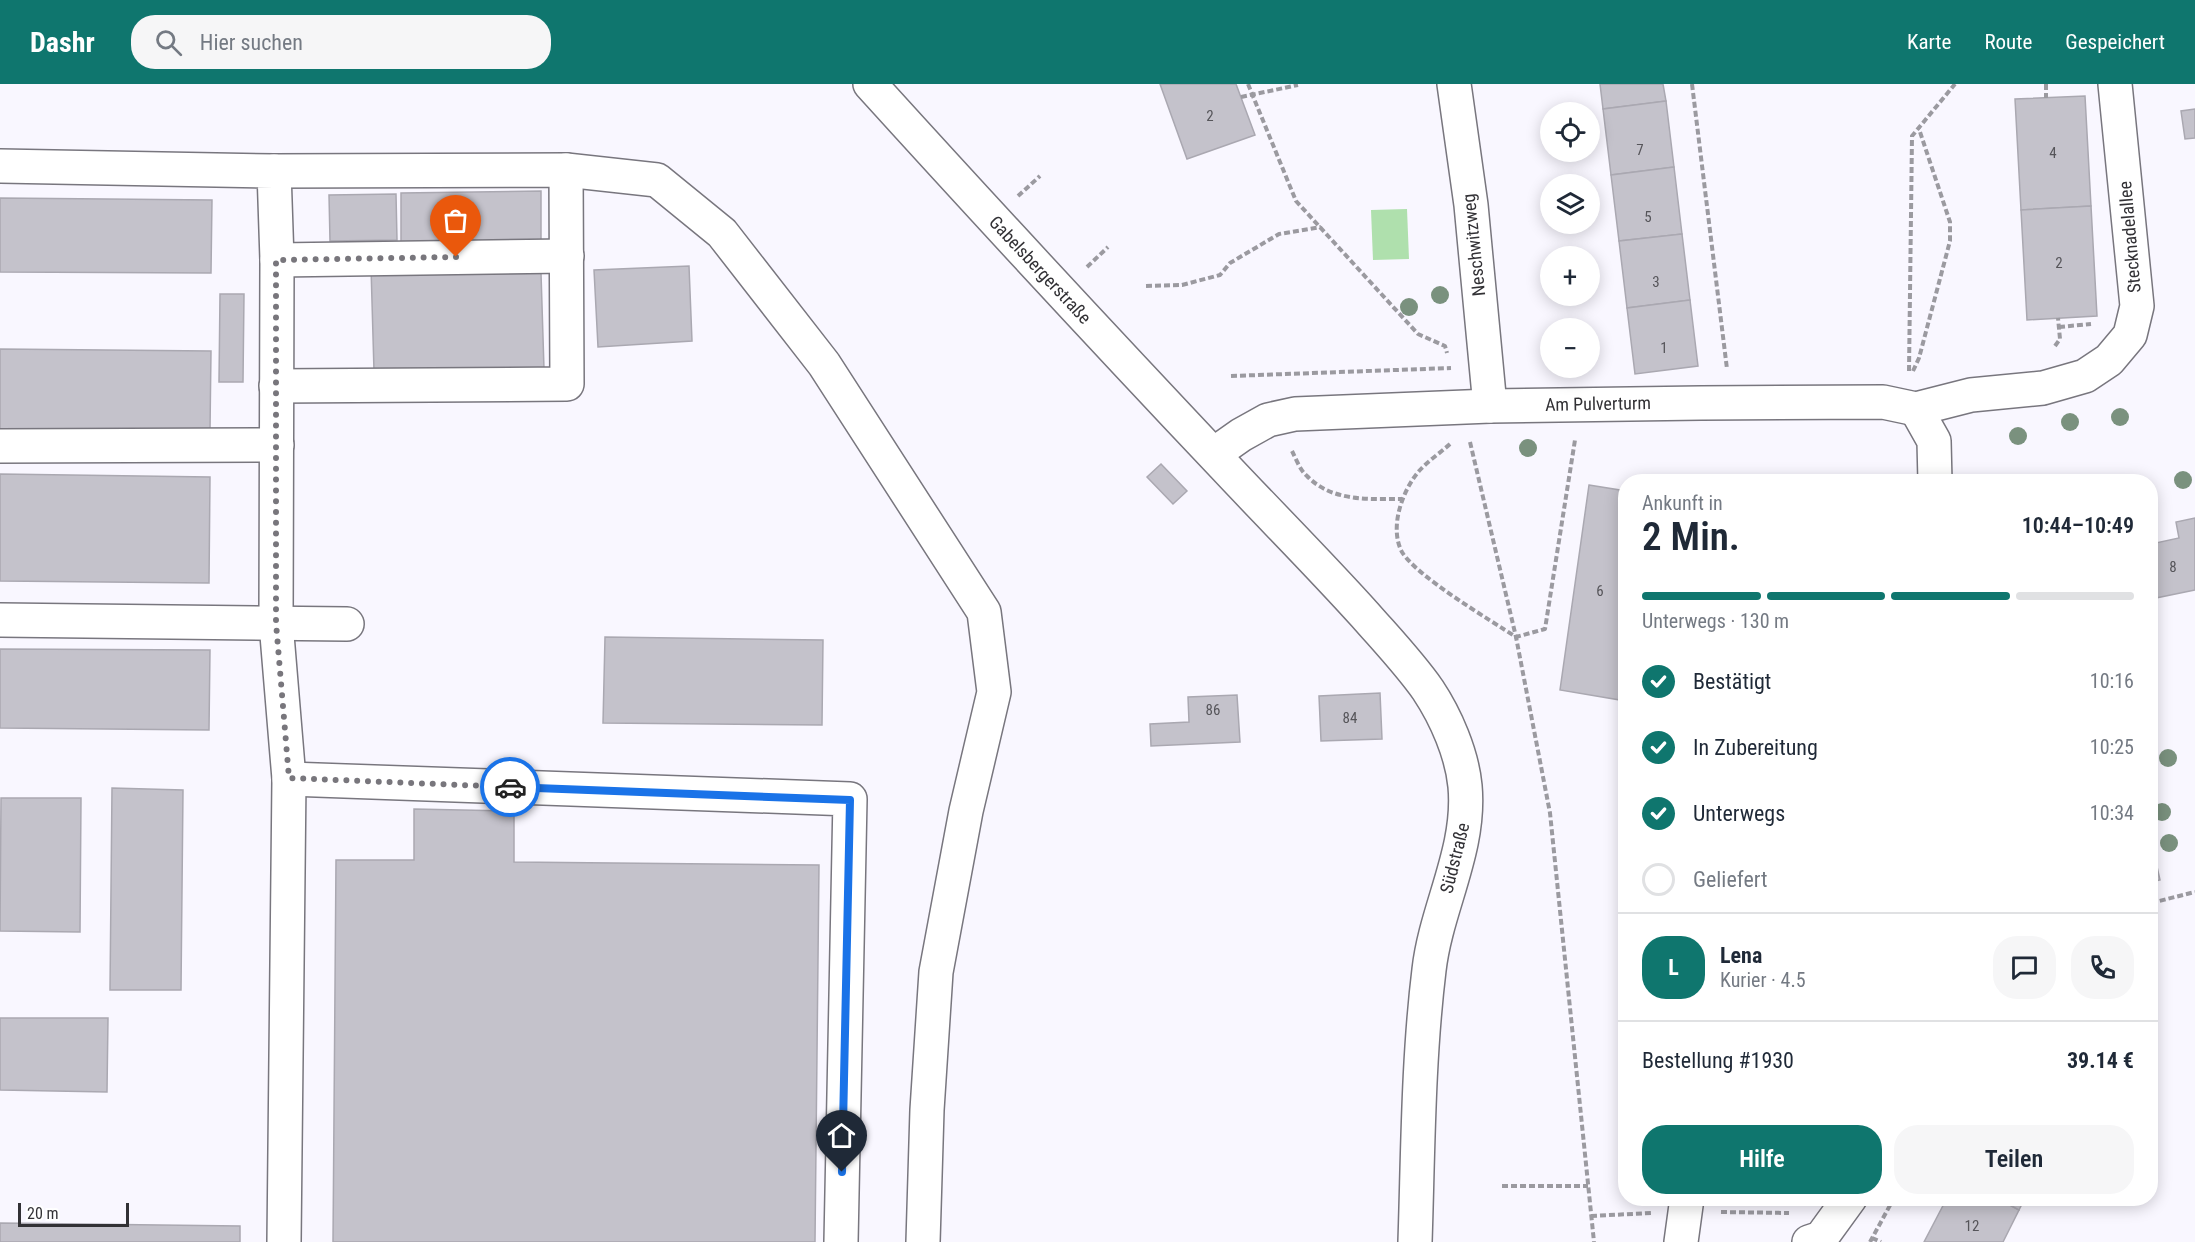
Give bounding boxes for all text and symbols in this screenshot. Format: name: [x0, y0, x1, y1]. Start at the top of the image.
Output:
search box: [131, 15, 551, 69]
text: Dashr: [30, 26, 95, 59]
icon: search: [152, 26, 185, 59]
text: Hier suchen: [200, 30, 303, 55]
text: Karte: [1907, 30, 1951, 54]
text: Route: [1984, 30, 2032, 54]
text: Gespeichert: [2065, 30, 2165, 54]
map controls: [1540, 102, 1600, 378]
button: locate: [1540, 102, 1600, 162]
house number: 2: [1206, 107, 1214, 125]
house number: 7: [1636, 141, 1644, 159]
house number: 4: [2049, 144, 2057, 162]
button: layers: [1540, 174, 1600, 234]
street label: Stecknadelallee: [2114, 180, 2145, 294]
street label: Neschwitzweg: [1458, 193, 1489, 297]
pin: [430, 195, 481, 257]
icon: bag: [439, 204, 472, 237]
house number: 5: [1644, 208, 1652, 226]
street label: Gabelsbergerstraße: [985, 211, 1096, 328]
button: +: [1540, 246, 1600, 306]
house number: 2: [2055, 254, 2063, 272]
house number: 3: [1652, 273, 1660, 291]
button: −: [1540, 318, 1600, 378]
house number: 1: [1660, 339, 1668, 357]
street label: Am Pulverturm: [1545, 392, 1651, 415]
text: Ankunft in: [1642, 491, 1723, 515]
text: 10:44–10:49: [2022, 513, 2134, 538]
text: 2 Min.: [1642, 514, 1740, 560]
house number: 8: [2169, 558, 2177, 576]
house number: 6: [1596, 582, 1604, 600]
text: Unterwegs · 130 m: [1642, 609, 1789, 633]
icon: check: [1642, 665, 1675, 698]
text: Bestätigt: [1693, 669, 1771, 694]
text: 10:16: [2090, 669, 2134, 693]
house number: 86: [1206, 701, 1220, 719]
house number: 84: [1343, 709, 1357, 727]
icon: check: [1642, 731, 1675, 764]
text: In Zubereitung: [1693, 735, 1818, 760]
text: 10:25: [2090, 735, 2134, 759]
courier: [480, 757, 540, 817]
icon: car: [494, 771, 527, 804]
icon: check: [1642, 797, 1675, 830]
text: Unterwegs: [1693, 801, 1785, 826]
text: 10:34: [2090, 801, 2134, 825]
street label: Südstraße: [1436, 820, 1473, 895]
text: Geliefert: [1693, 867, 1768, 892]
button: chat: [1993, 936, 2056, 999]
button: phone: [2071, 936, 2134, 999]
text: Lena: [1720, 943, 1762, 968]
text: L: [1668, 955, 1679, 980]
text: Kurier · 4.5: [1720, 968, 1806, 992]
text: Bestellung #1930: [1642, 1048, 1794, 1073]
text: 39.14 €: [2067, 1048, 2134, 1073]
pin: [816, 1110, 867, 1172]
icon: home: [825, 1119, 858, 1152]
button: Hilfe: [1642, 1125, 1882, 1194]
button: Teilen: [1894, 1125, 2134, 1194]
scale bar: [18, 1200, 129, 1228]
text: 20 m: [27, 1204, 59, 1223]
house number: 12: [1965, 1217, 1979, 1235]

